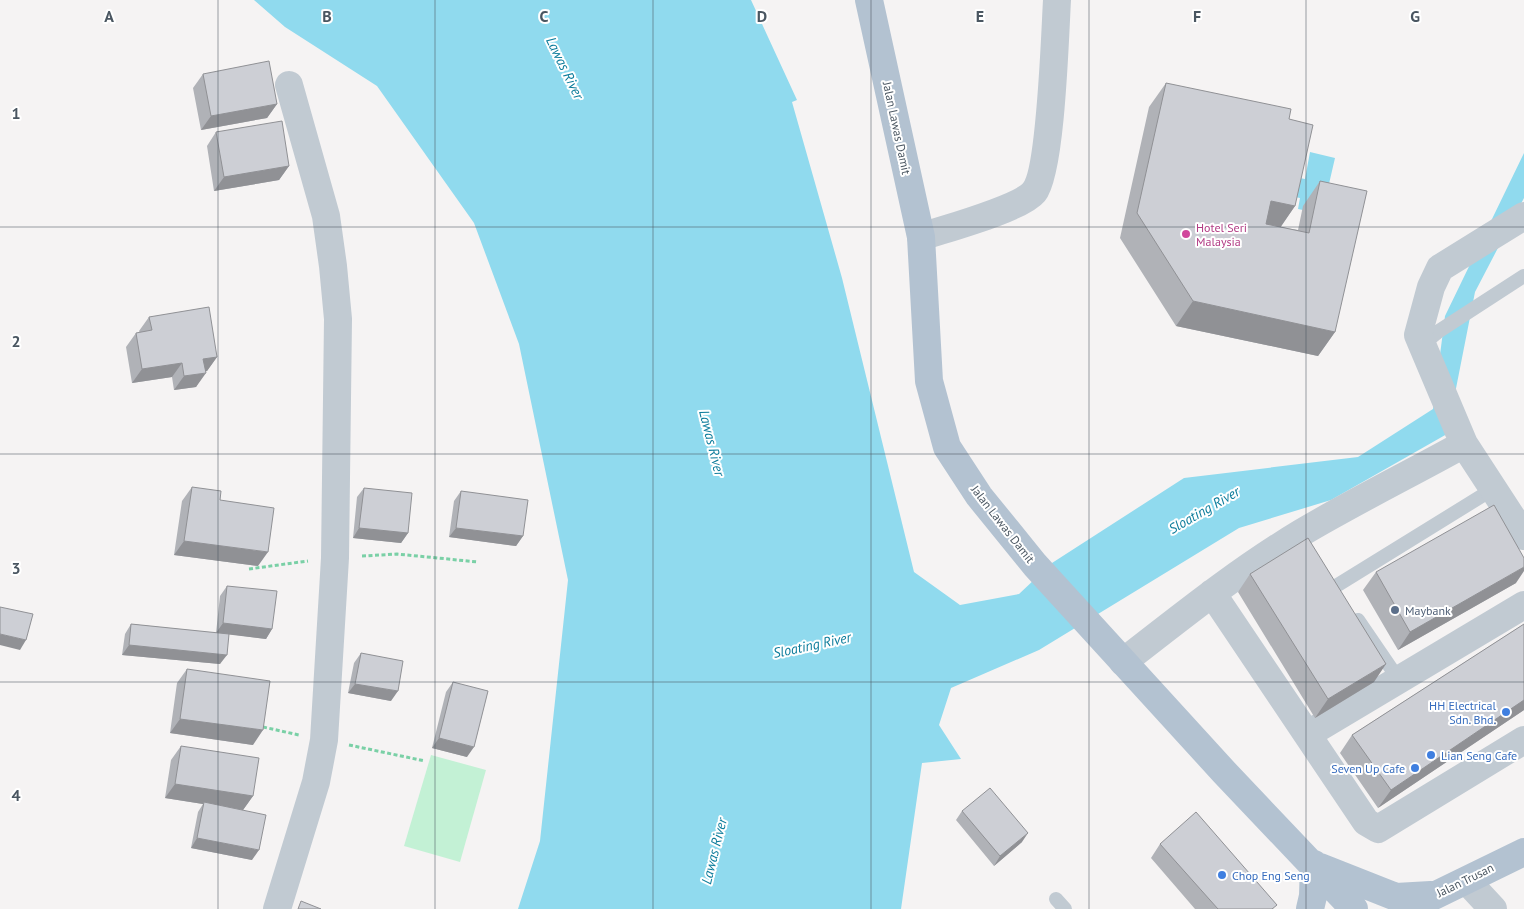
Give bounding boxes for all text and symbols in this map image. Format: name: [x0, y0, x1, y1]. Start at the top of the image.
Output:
text: A: [104, 6, 114, 26]
text: B: [322, 6, 332, 26]
text: C: [540, 6, 549, 26]
text: D: [757, 6, 767, 26]
text: E: [976, 6, 984, 26]
text: F: [1193, 6, 1201, 26]
text: G: [1410, 6, 1420, 26]
water label: Lawas River: [542, 34, 588, 103]
street label: Jalan Lawas Damit: [880, 79, 914, 176]
text: 1: [11, 103, 21, 123]
place label: Hotel Seri Malaysia: [1196, 220, 1247, 249]
marker: Hotel Seri Malaysia: [1180, 228, 1192, 240]
text: 2: [11, 331, 21, 351]
water label: Lawas River: [695, 408, 729, 479]
street label: Jalan Lawas Damit: [967, 481, 1038, 566]
water label: Sloating River: [1165, 482, 1244, 538]
text: 3: [11, 558, 21, 578]
place label: Maybank: [1405, 603, 1451, 618]
marker: Maybank: [1389, 604, 1401, 616]
water label: Sloating River: [771, 628, 854, 662]
place label: HH Electrical Sdn. Bhd.: [1429, 698, 1496, 727]
marker: HH Electrical Sdn. Bhd.: [1500, 706, 1512, 718]
place label: Lian Seng Cafe: [1441, 748, 1517, 763]
marker: Lian Seng Cafe: [1425, 749, 1437, 761]
place label: Seven Up Cafe: [1331, 761, 1405, 776]
marker: Seven Up Cafe: [1409, 762, 1421, 774]
text: 4: [11, 785, 21, 805]
water label: Lawas River: [697, 815, 731, 886]
street label: Jalan Trusan: [1433, 860, 1496, 901]
place label: Chop Eng Seng: [1232, 868, 1310, 883]
marker: Chop Eng Seng: [1216, 869, 1228, 881]

